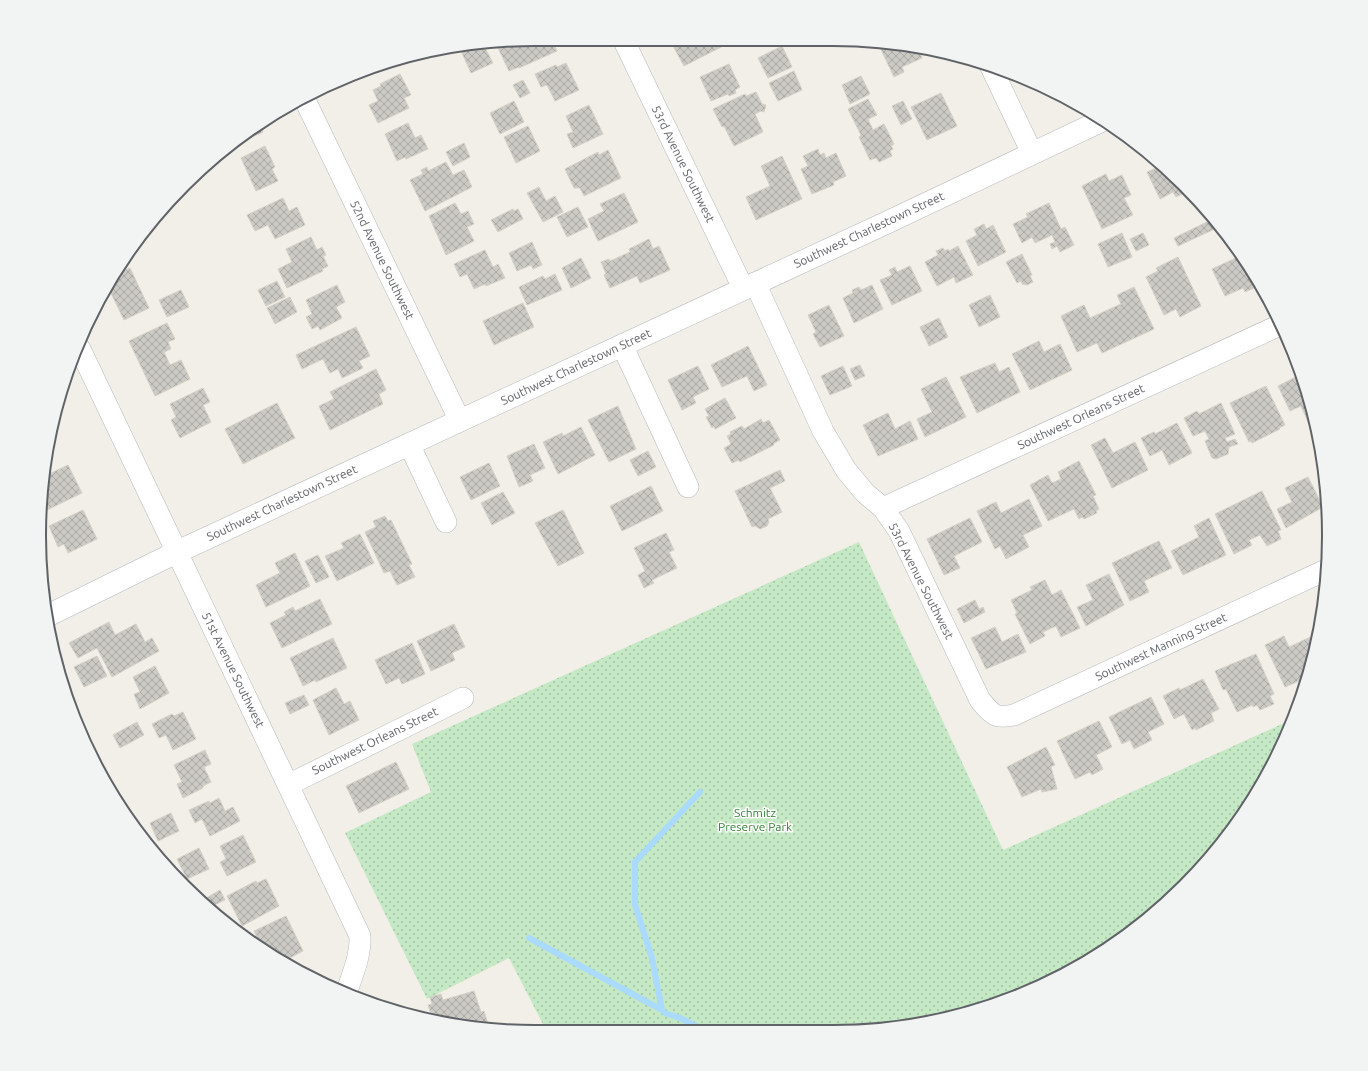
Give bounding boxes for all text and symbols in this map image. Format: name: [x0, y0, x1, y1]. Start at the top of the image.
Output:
street label: 53rd Avenue Southwest: [649, 103, 718, 225]
street label: Southwest Charlestown Street: [792, 189, 946, 270]
street label: 52nd Avenue Southwest: [348, 198, 417, 322]
street label: Southwest Charlestown Street: [499, 326, 653, 407]
street label: Southwest Orleans Street: [1015, 381, 1147, 452]
street label: Southwest Charlestown Street: [205, 462, 359, 543]
street label: 53rd Avenue Southwest: [886, 521, 957, 641]
street label: 51st Avenue Southwest: [200, 610, 267, 730]
street label: Southwest Manning Street: [1093, 610, 1229, 683]
street label: Southwest Orleans Street: [310, 704, 440, 777]
park label: Schmitz Preserve Park: [718, 806, 792, 833]

